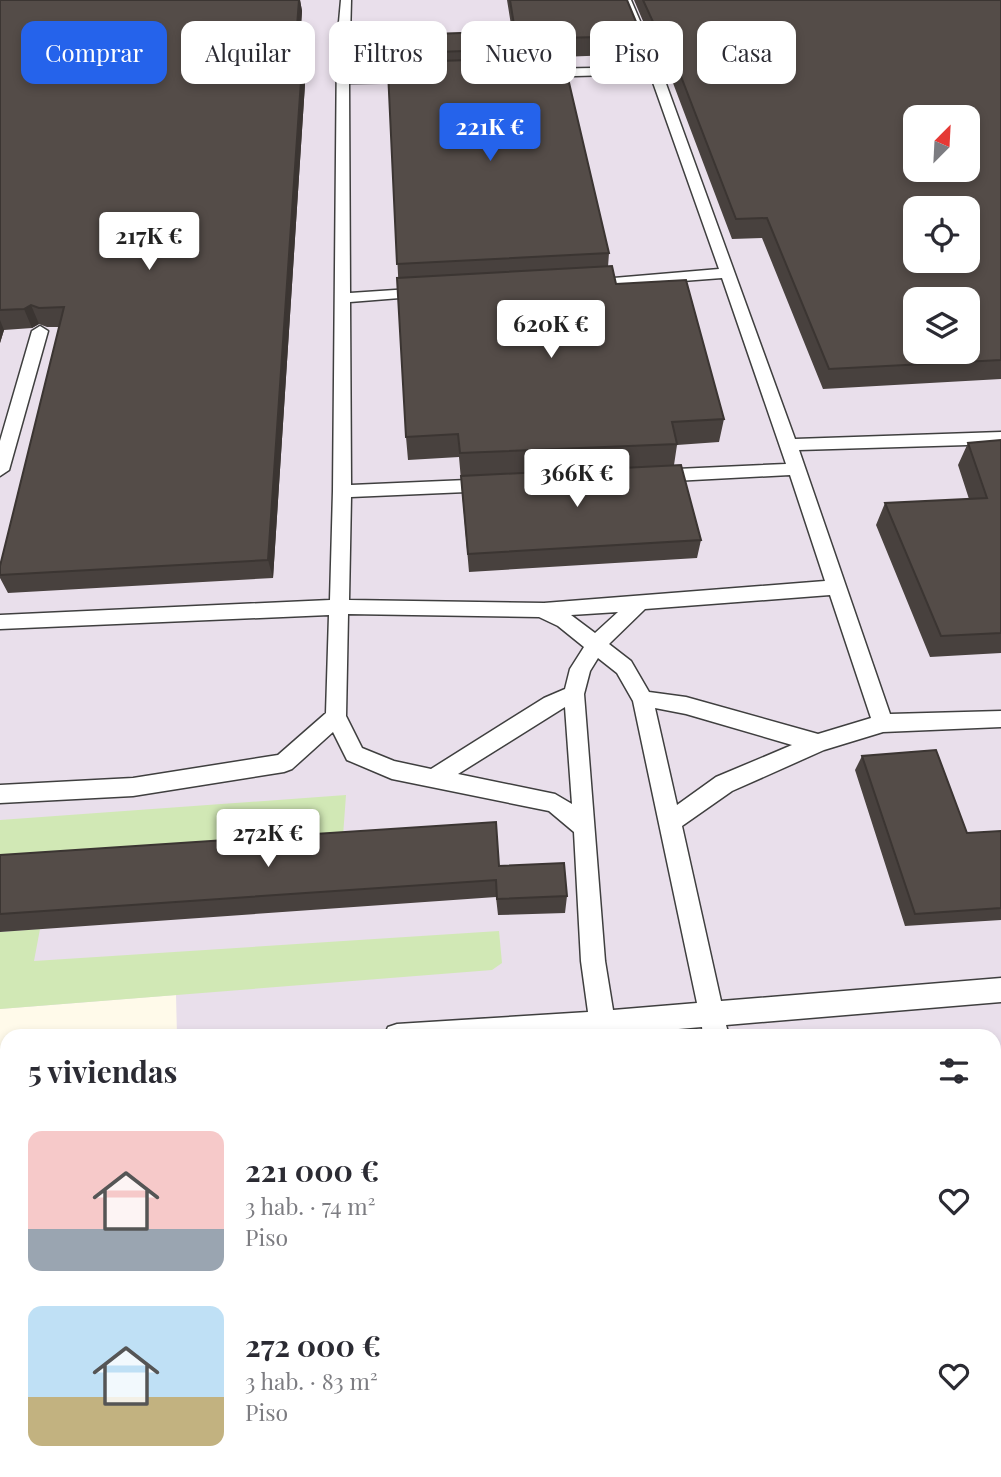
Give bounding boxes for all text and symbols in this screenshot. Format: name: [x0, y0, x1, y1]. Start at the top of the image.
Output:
chip: Comprar: [21, 21, 167, 84]
chip: Alquilar: [181, 21, 315, 84]
chip: Filtros: [329, 21, 447, 84]
chip: Nuevo: [461, 21, 576, 84]
chip: Piso: [590, 21, 683, 84]
chip: Casa: [697, 21, 796, 84]
pin: 221K €: [433, 104, 547, 163]
north arrow: [903, 105, 980, 182]
map controls: [903, 105, 980, 364]
text: 221K €: [455, 110, 525, 141]
button: locate: [903, 196, 980, 273]
pin: 217K €: [92, 212, 206, 272]
text: 217K €: [115, 219, 183, 250]
button: layers: [903, 287, 980, 364]
pin: 620K €: [494, 300, 608, 360]
text: 620K €: [513, 307, 589, 338]
pin: 366K €: [520, 449, 634, 509]
text: 366K €: [540, 456, 614, 487]
pin: 272K €: [211, 810, 325, 869]
text: 272K €: [233, 816, 303, 847]
text: 5 viviendas: [28, 1051, 177, 1091]
icon: filters: [935, 1052, 973, 1090]
text: 221 000 €: [245, 1150, 379, 1190]
icon: home: [84, 1159, 168, 1243]
icon: heart: [935, 1182, 973, 1220]
text: 3 hab. · 74 m²: [245, 1190, 376, 1221]
text: Piso: [245, 1221, 288, 1252]
text: 272 000 €: [245, 1325, 381, 1365]
icon: home: [84, 1334, 168, 1418]
icon: heart: [935, 1357, 973, 1395]
text: 3 hab. · 83 m²: [245, 1365, 378, 1396]
text: Piso: [245, 1396, 288, 1427]

